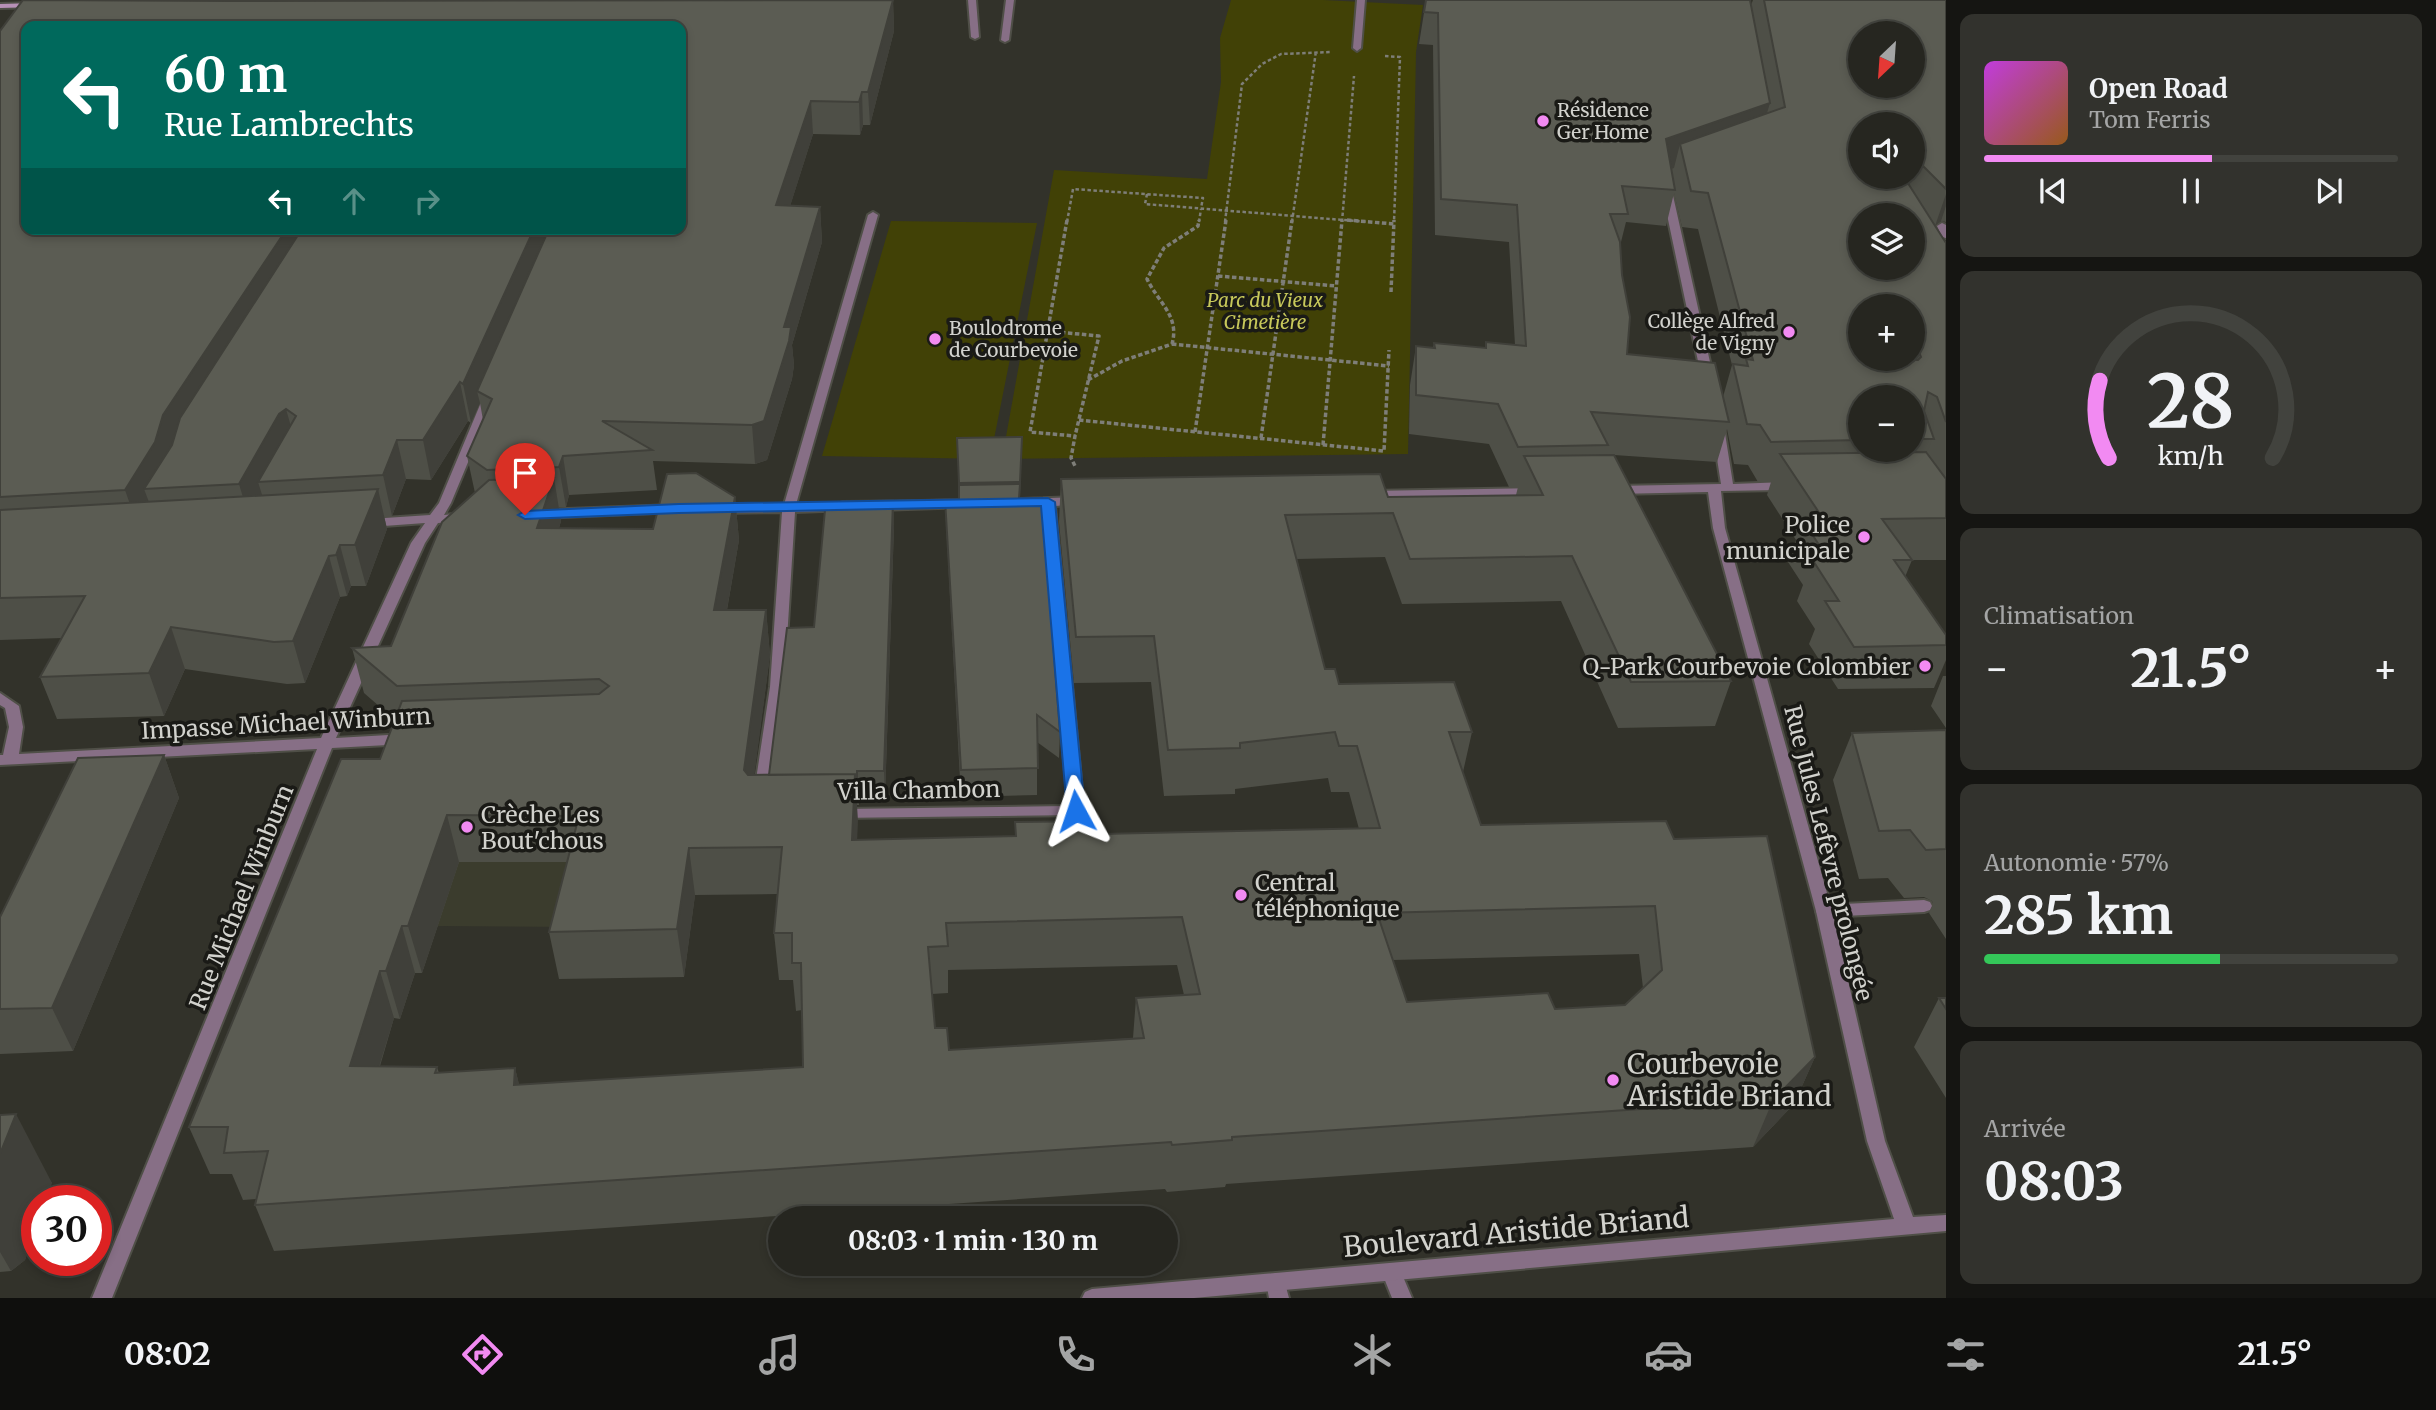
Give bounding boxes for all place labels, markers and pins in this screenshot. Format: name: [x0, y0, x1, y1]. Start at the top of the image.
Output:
place label: Résidence Ger Home: [1557, 98, 1649, 144]
marker: Résidence Ger Home: [1535, 113, 1551, 129]
place label: Collège Alfred de Vigny: [1648, 309, 1775, 355]
place label: Boulodrome de Courbevoie: [949, 316, 1078, 362]
marker: Collège Alfred de Vigny: [1781, 324, 1797, 340]
marker: Boulodrome de Courbevoie: [927, 331, 943, 347]
pin: [495, 443, 555, 515]
place label: Police municipale: [1726, 510, 1850, 565]
marker: Police municipale: [1856, 529, 1872, 545]
place label: Q-Park Courbevoie Colombier: [1583, 652, 1911, 681]
marker: Q-Park Courbevoie Colombier: [1917, 658, 1933, 674]
place label: Crèche Les Bout'chous: [481, 800, 604, 855]
marker: Crèche Les Bout'chous: [459, 819, 475, 835]
place label: Central téléphonique: [1255, 868, 1399, 923]
marker: Central téléphonique: [1233, 887, 1249, 903]
place label: Courbevoie Aristide Briand: [1626, 1046, 1832, 1114]
marker: Courbevoie Aristide Briand: [1605, 1072, 1621, 1088]

